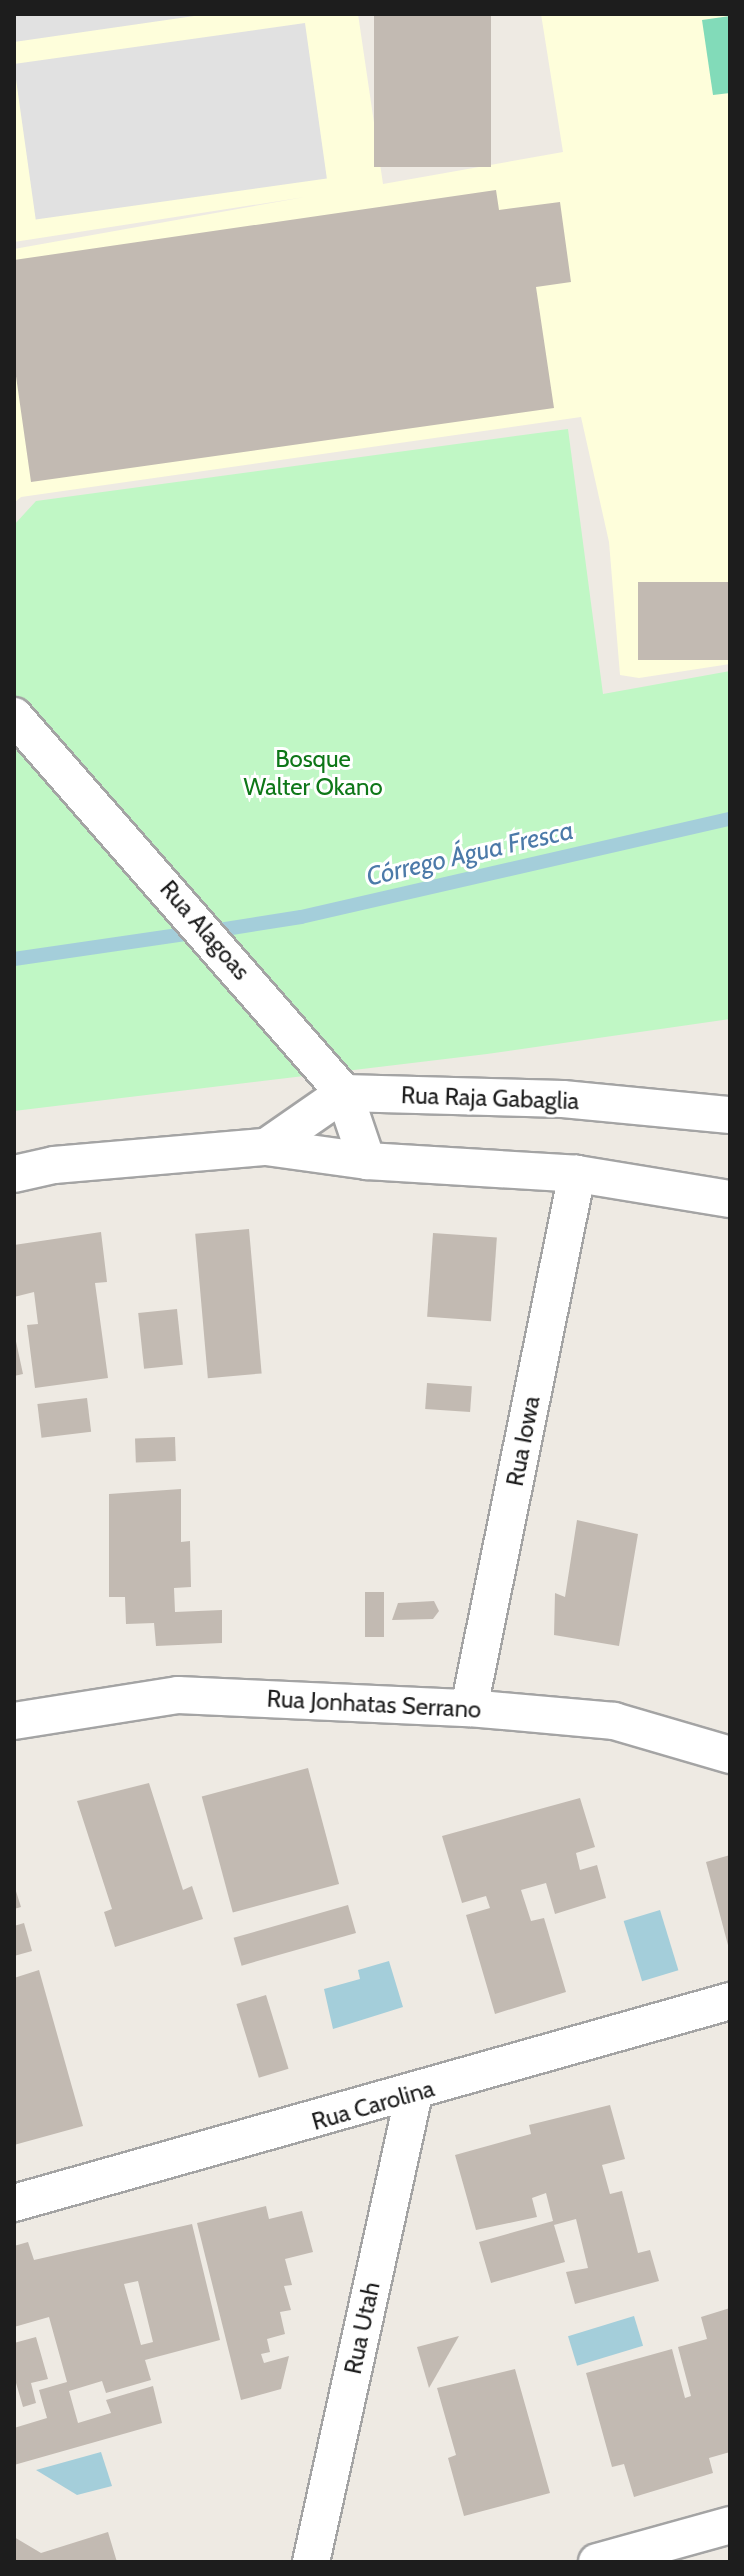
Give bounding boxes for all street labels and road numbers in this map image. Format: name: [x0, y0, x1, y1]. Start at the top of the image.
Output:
street label: Rua Alagoas: [154, 874, 256, 986]
street label: Rua Raja Gabaglia: [400, 1080, 580, 1116]
street label: Rua Iowa: [500, 1393, 546, 1489]
street label: Rua Jonhatas Serrano: [266, 1684, 482, 1724]
street label: Rua Carolina: [308, 2074, 438, 2136]
street label: Rua Utah: [338, 2279, 386, 2377]

